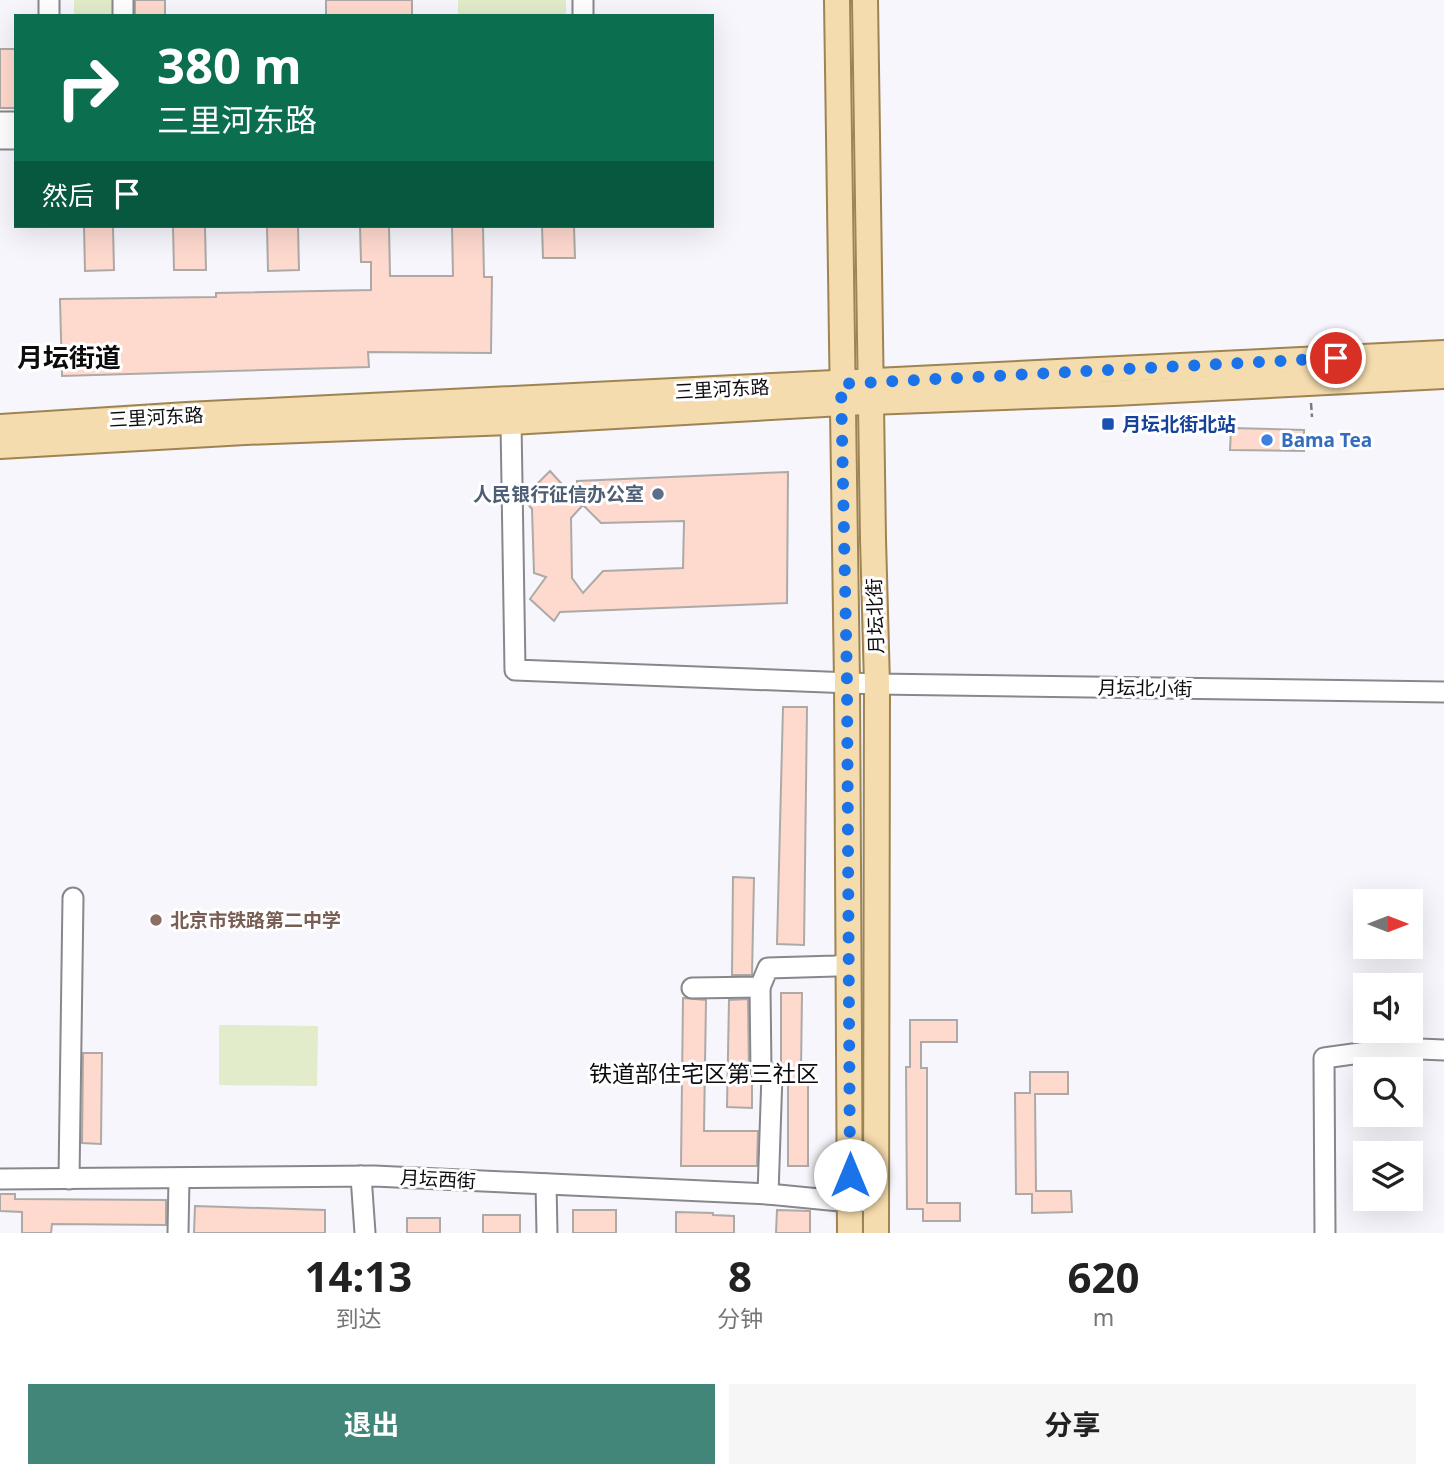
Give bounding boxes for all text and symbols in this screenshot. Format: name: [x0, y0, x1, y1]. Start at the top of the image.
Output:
text: 380 m: [157, 32, 302, 98]
icon: right: [42, 42, 133, 133]
text: 三里河东路: [157, 98, 317, 141]
icon: arrive: [108, 175, 146, 213]
text: 然后: [42, 177, 94, 213]
pin: [1306, 328, 1366, 388]
district label: 月坛街道: [17, 339, 121, 375]
icon: arrive: [1317, 339, 1355, 377]
street label: 三里河东路: [674, 374, 770, 404]
street label: 三里河东路: [108, 402, 204, 432]
place label: 月坛北街北站: [1122, 411, 1236, 437]
marker: 月坛北街北站: [1100, 416, 1116, 432]
place label: Bama Tea: [1281, 427, 1372, 453]
marker: Bama Tea: [1259, 432, 1275, 448]
place label: 人民银行征信办公室: [473, 481, 644, 507]
marker: 人民银行征信办公室: [650, 486, 666, 502]
street label: 月坛北街: [861, 578, 889, 654]
street label: 月坛北小街: [1097, 674, 1193, 702]
north arrow: [1353, 889, 1423, 959]
map controls: [1353, 889, 1423, 1211]
place label: 北京市铁路第二中学: [170, 907, 341, 933]
marker: 北京市铁路第二中学: [148, 912, 164, 928]
button: sound: [1353, 973, 1423, 1043]
district label: 铁道部住宅区第三社区: [589, 1057, 819, 1089]
button: search: [1353, 1057, 1423, 1127]
position arrow: [813, 1138, 887, 1212]
button: layers: [1353, 1141, 1423, 1211]
street label: 月坛西街: [399, 1164, 477, 1194]
text: 14:13: [305, 1247, 412, 1304]
text: 8: [728, 1247, 752, 1304]
text: 620: [1067, 1248, 1139, 1305]
text: m: [1093, 1301, 1114, 1333]
text: 到达: [335, 1302, 381, 1334]
text: 分钟: [717, 1302, 763, 1334]
button: 退出: [28, 1384, 715, 1464]
button: 分享: [729, 1384, 1416, 1464]

